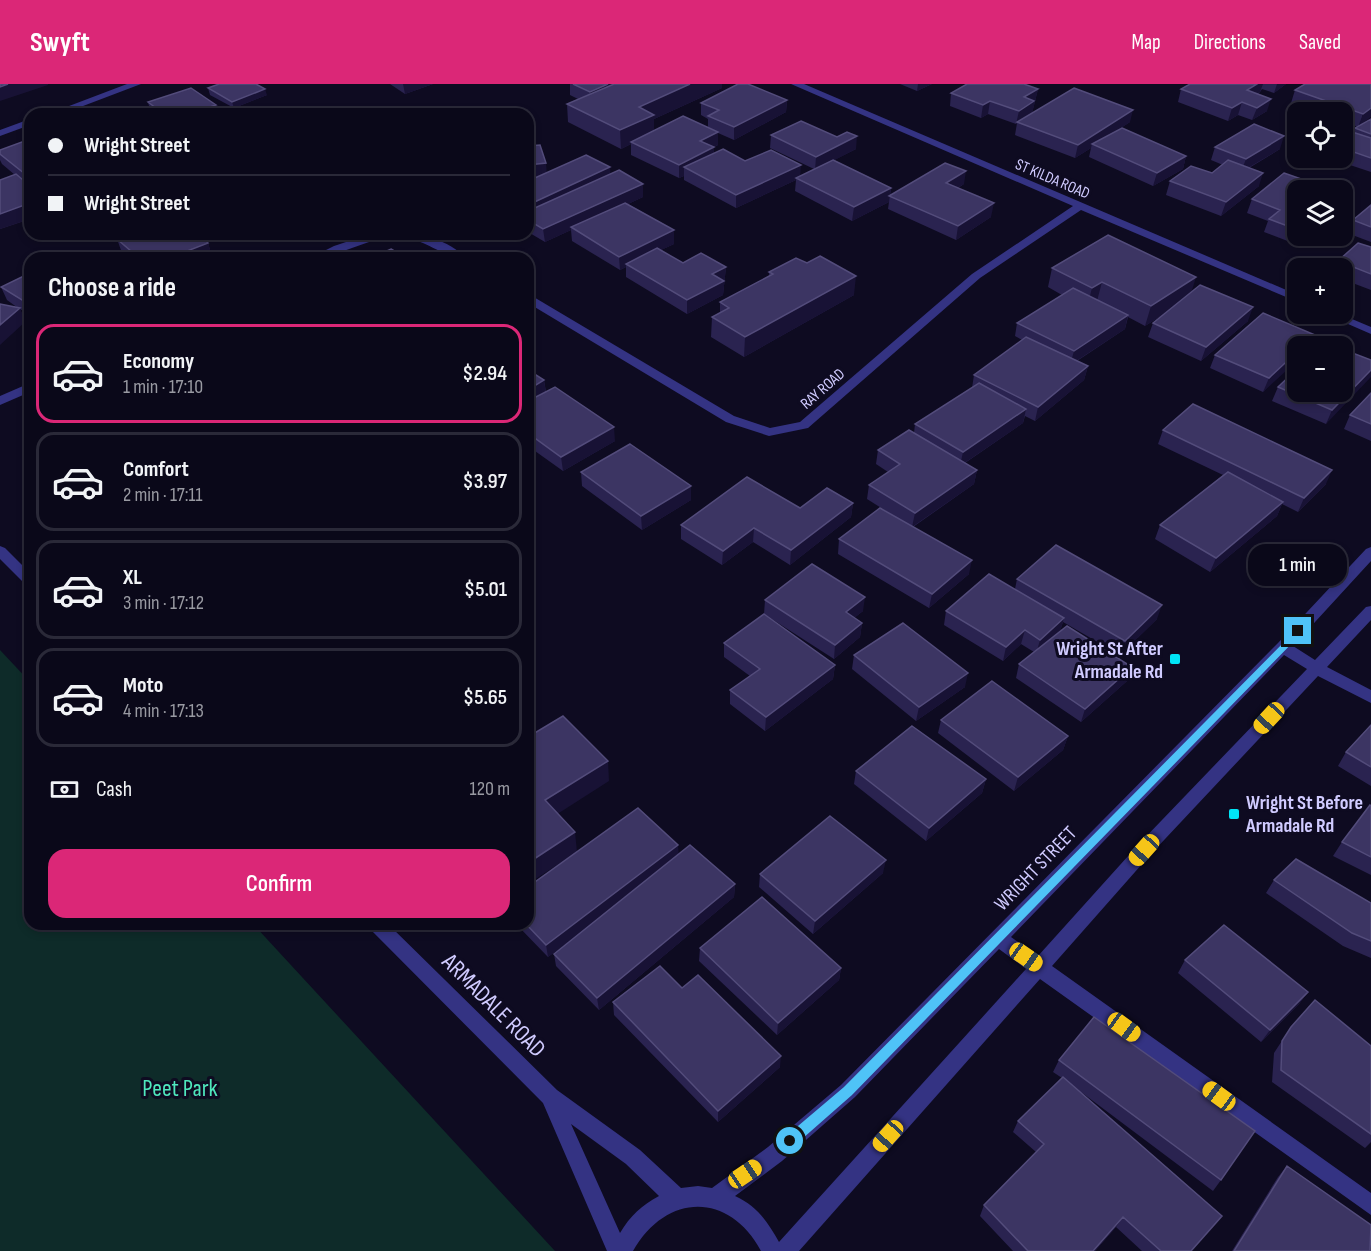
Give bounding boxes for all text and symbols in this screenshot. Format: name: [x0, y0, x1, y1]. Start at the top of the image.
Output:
text: Swyft: [30, 26, 90, 59]
text: Map: [1131, 30, 1161, 55]
text: Directions: [1194, 30, 1266, 55]
text: Saved: [1299, 30, 1341, 55]
map controls: [1287, 102, 1353, 402]
button: locate: [1287, 102, 1353, 168]
text: Wright Street: [84, 132, 190, 159]
street label: ST KILDA ROAD: [1012, 155, 1093, 204]
button: layers: [1287, 180, 1353, 246]
text: Wright Street: [84, 190, 190, 217]
button: +: [1287, 258, 1353, 324]
text: Choose a ride: [48, 272, 176, 304]
button: −: [1287, 336, 1353, 402]
icon: car: [51, 347, 105, 401]
text: Economy: [123, 348, 194, 375]
text: $2.94: [462, 360, 507, 387]
street label: RAY ROAD: [797, 365, 849, 414]
text: 1 min · 17:10: [123, 375, 203, 399]
icon: car: [51, 455, 105, 509]
text: Comfort: [123, 456, 189, 483]
text: $3.97: [463, 468, 507, 495]
text: 2 min · 17:11: [123, 483, 202, 507]
callout: 1 min: [1248, 544, 1348, 586]
text: 1 min: [1279, 553, 1316, 577]
icon: car: [51, 563, 105, 617]
text: XL: [123, 564, 142, 591]
text: $5.01: [464, 576, 507, 603]
text: 3 min · 17:12: [123, 591, 204, 615]
route end: [1284, 617, 1311, 644]
place label: Wright St After Armadale Rd: [1056, 637, 1163, 684]
marker: Wright St After Armadale Rd: [1168, 652, 1182, 666]
icon: car: [51, 671, 105, 725]
text: Moto: [123, 672, 163, 699]
text: $5.65: [463, 684, 507, 711]
text: 4 min · 17:13: [123, 699, 204, 723]
car: [1250, 699, 1288, 737]
icon: cash: [48, 773, 81, 806]
text: Cash: [96, 776, 132, 803]
text: 120 m: [470, 777, 510, 801]
place label: Wright St Before Armadale Rd: [1245, 791, 1363, 838]
marker: Wright St Before Armadale Rd: [1227, 807, 1241, 821]
street label: WRIGHT STREET: [990, 821, 1082, 916]
car: [1125, 831, 1163, 869]
button: Confirm: [48, 849, 510, 918]
car: [1006, 939, 1046, 975]
street label: ARMADALE ROAD: [435, 947, 552, 1063]
car: [1104, 1009, 1144, 1045]
park label: Peet Park: [142, 1074, 218, 1103]
car: [1199, 1078, 1239, 1114]
car: [869, 1117, 907, 1155]
route start: [776, 1127, 803, 1154]
car: [725, 1156, 765, 1192]

